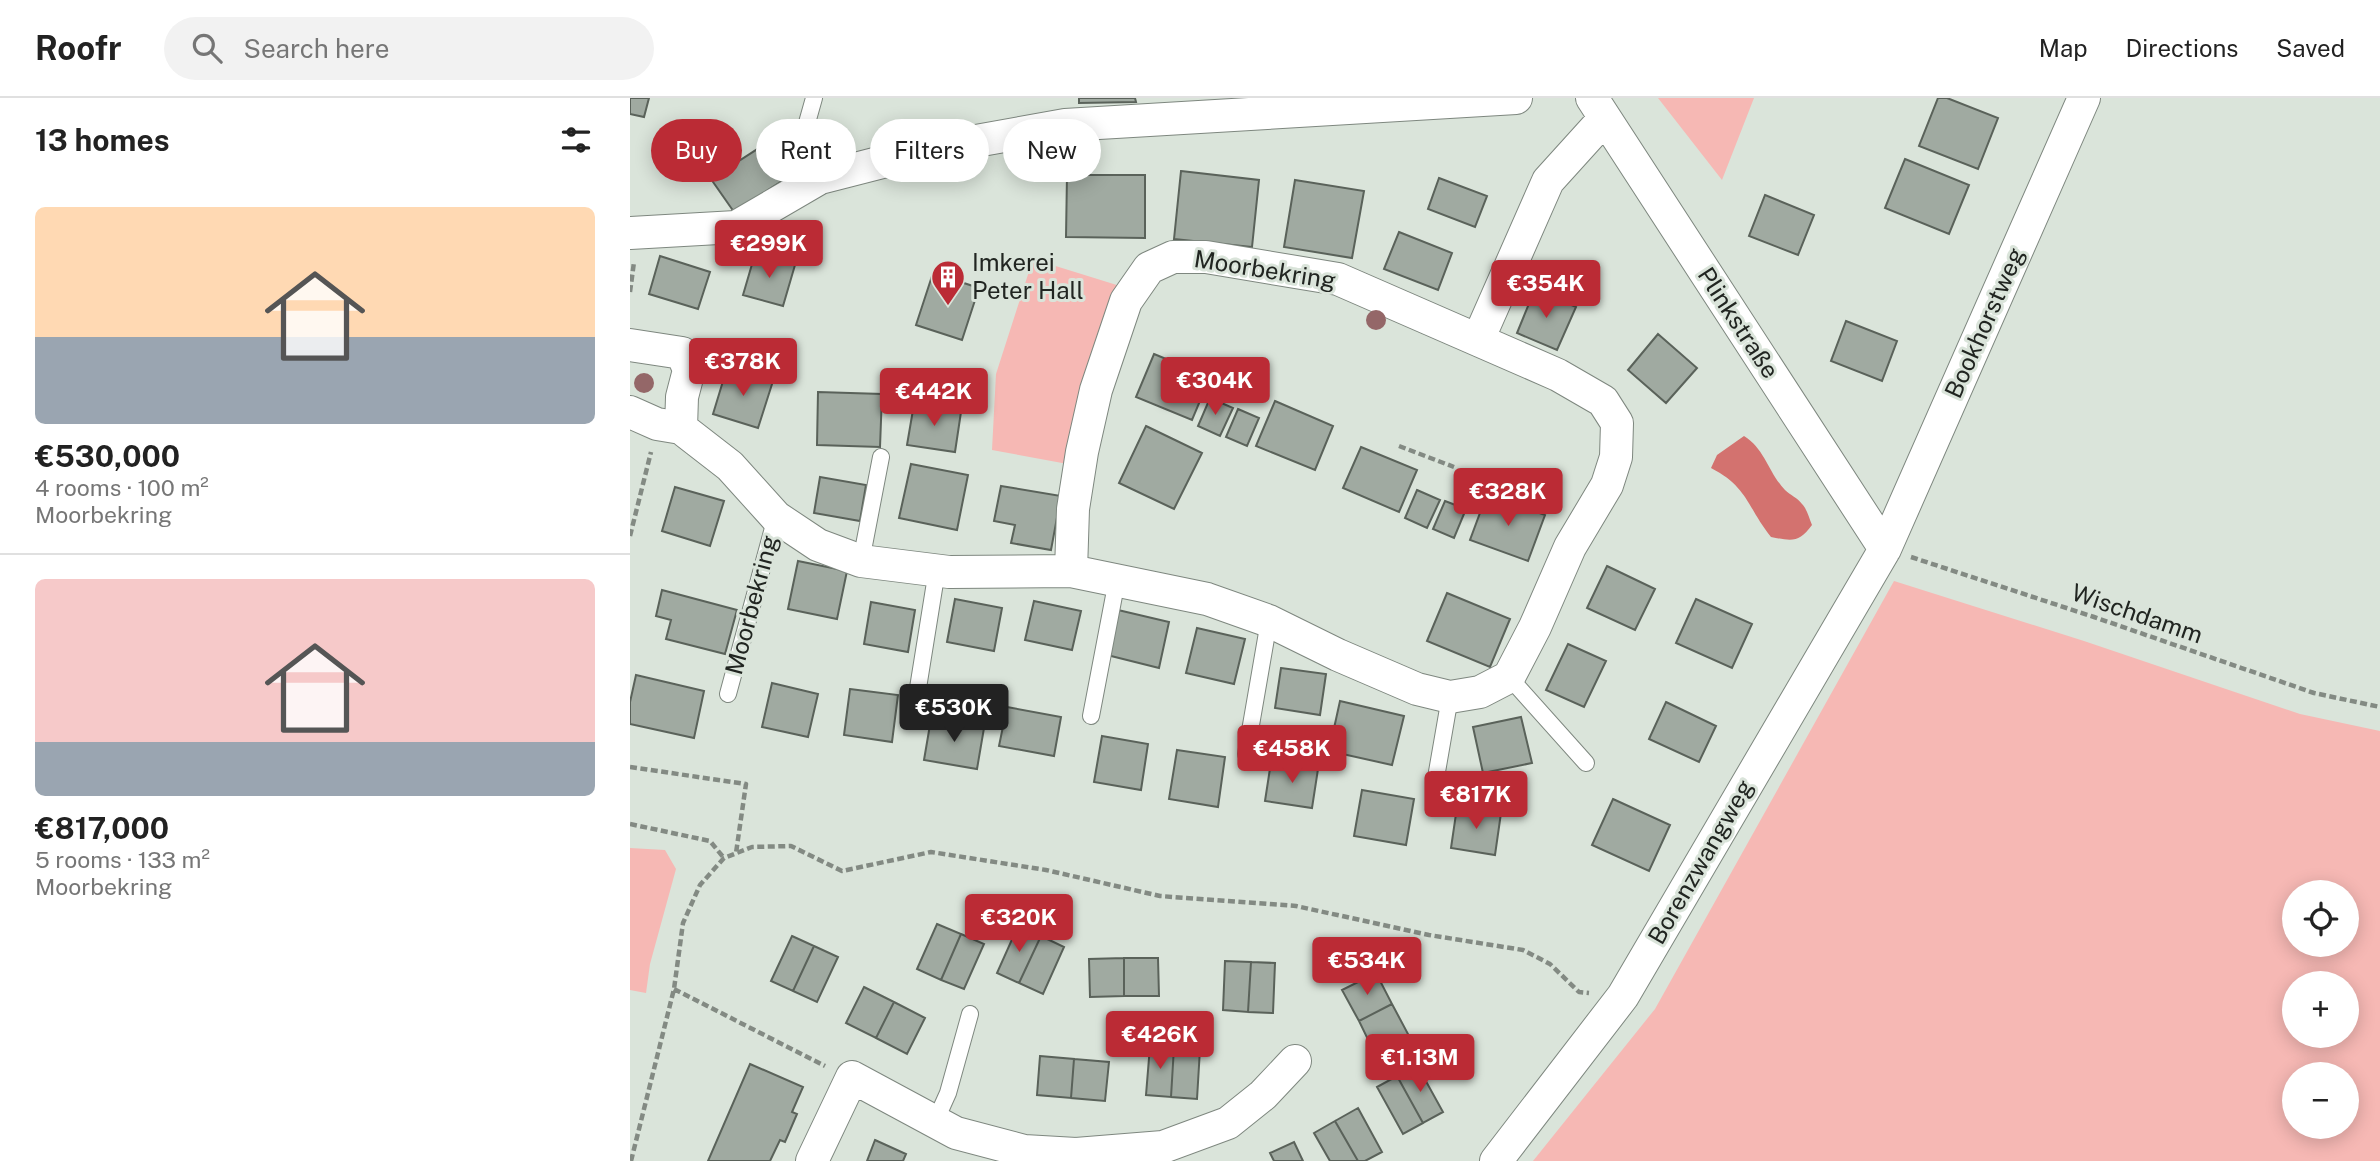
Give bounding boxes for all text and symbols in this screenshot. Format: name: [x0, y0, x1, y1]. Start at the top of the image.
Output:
search box: [164, 17, 654, 80]
text: Roofr: [35, 29, 122, 67]
icon: search: [188, 29, 226, 67]
text: Search here: [244, 33, 390, 64]
text: Map: [2039, 34, 2088, 62]
text: Directions: [2126, 34, 2238, 62]
text: Saved: [2276, 34, 2345, 62]
chip: Buy: [651, 119, 742, 182]
chip: Rent: [756, 119, 856, 182]
chip: Filters: [870, 119, 989, 182]
chip: New: [1003, 119, 1101, 182]
icon: filters: [557, 121, 595, 159]
text: 13 homes: [35, 122, 170, 158]
pin: €299K: [720, 220, 818, 280]
text: €299K: [731, 229, 807, 256]
street label: Bookhorstweg: [1938, 243, 2030, 402]
street label: Moorbekring: [1192, 244, 1338, 294]
place label: Imkerei Peter Hall: [972, 248, 1084, 304]
icon: home: [252, 253, 378, 379]
building icon: Imkerei Peter Hall: [929, 258, 967, 307]
pin: €354K: [1497, 260, 1595, 320]
street label: Plinkstraße: [1693, 262, 1785, 383]
text: €354K: [1507, 269, 1585, 296]
pin: €378K: [694, 338, 792, 398]
text: €378K: [705, 347, 781, 374]
pin: €304K: [1166, 358, 1264, 417]
text: €304K: [1177, 366, 1253, 393]
pin: €442K: [885, 368, 983, 428]
text: €442K: [896, 377, 972, 404]
text: €530,000: [35, 438, 180, 474]
pin: €328K: [1459, 468, 1557, 528]
text: 4 rooms · 100 m²: [35, 474, 209, 501]
text: €328K: [1470, 477, 1546, 504]
text: Moorbekring: [35, 501, 172, 528]
street label: Moorbekring: [719, 532, 783, 678]
street label: Wischdamm: [2068, 578, 2207, 649]
icon: home: [252, 625, 378, 751]
pin: €530K: [905, 684, 1003, 744]
text: €530K: [915, 693, 993, 720]
pin: €458K: [1243, 726, 1341, 785]
text: €458K: [1253, 734, 1331, 761]
pin: €817K: [1427, 772, 1525, 831]
street label: Borenzwangweg: [1642, 774, 1759, 949]
text: €817K: [1440, 780, 1512, 807]
text: €817,000: [35, 810, 169, 846]
text: 5 rooms · 133 m²: [35, 846, 210, 873]
text: Moorbekring: [35, 873, 172, 900]
map controls: [2282, 880, 2359, 1139]
button: locate: [2282, 880, 2359, 957]
pin: €320K: [970, 894, 1068, 954]
text: €320K: [981, 903, 1057, 930]
pin: €534K: [1318, 937, 1416, 997]
text: €534K: [1328, 946, 1406, 973]
button: +: [2282, 971, 2359, 1048]
pin: €426K: [1111, 1012, 1209, 1071]
text: €426K: [1122, 1020, 1198, 1047]
pin: €1.13M: [1363, 1034, 1477, 1094]
text: €1.13M: [1381, 1043, 1459, 1070]
button: −: [2282, 1062, 2359, 1139]

